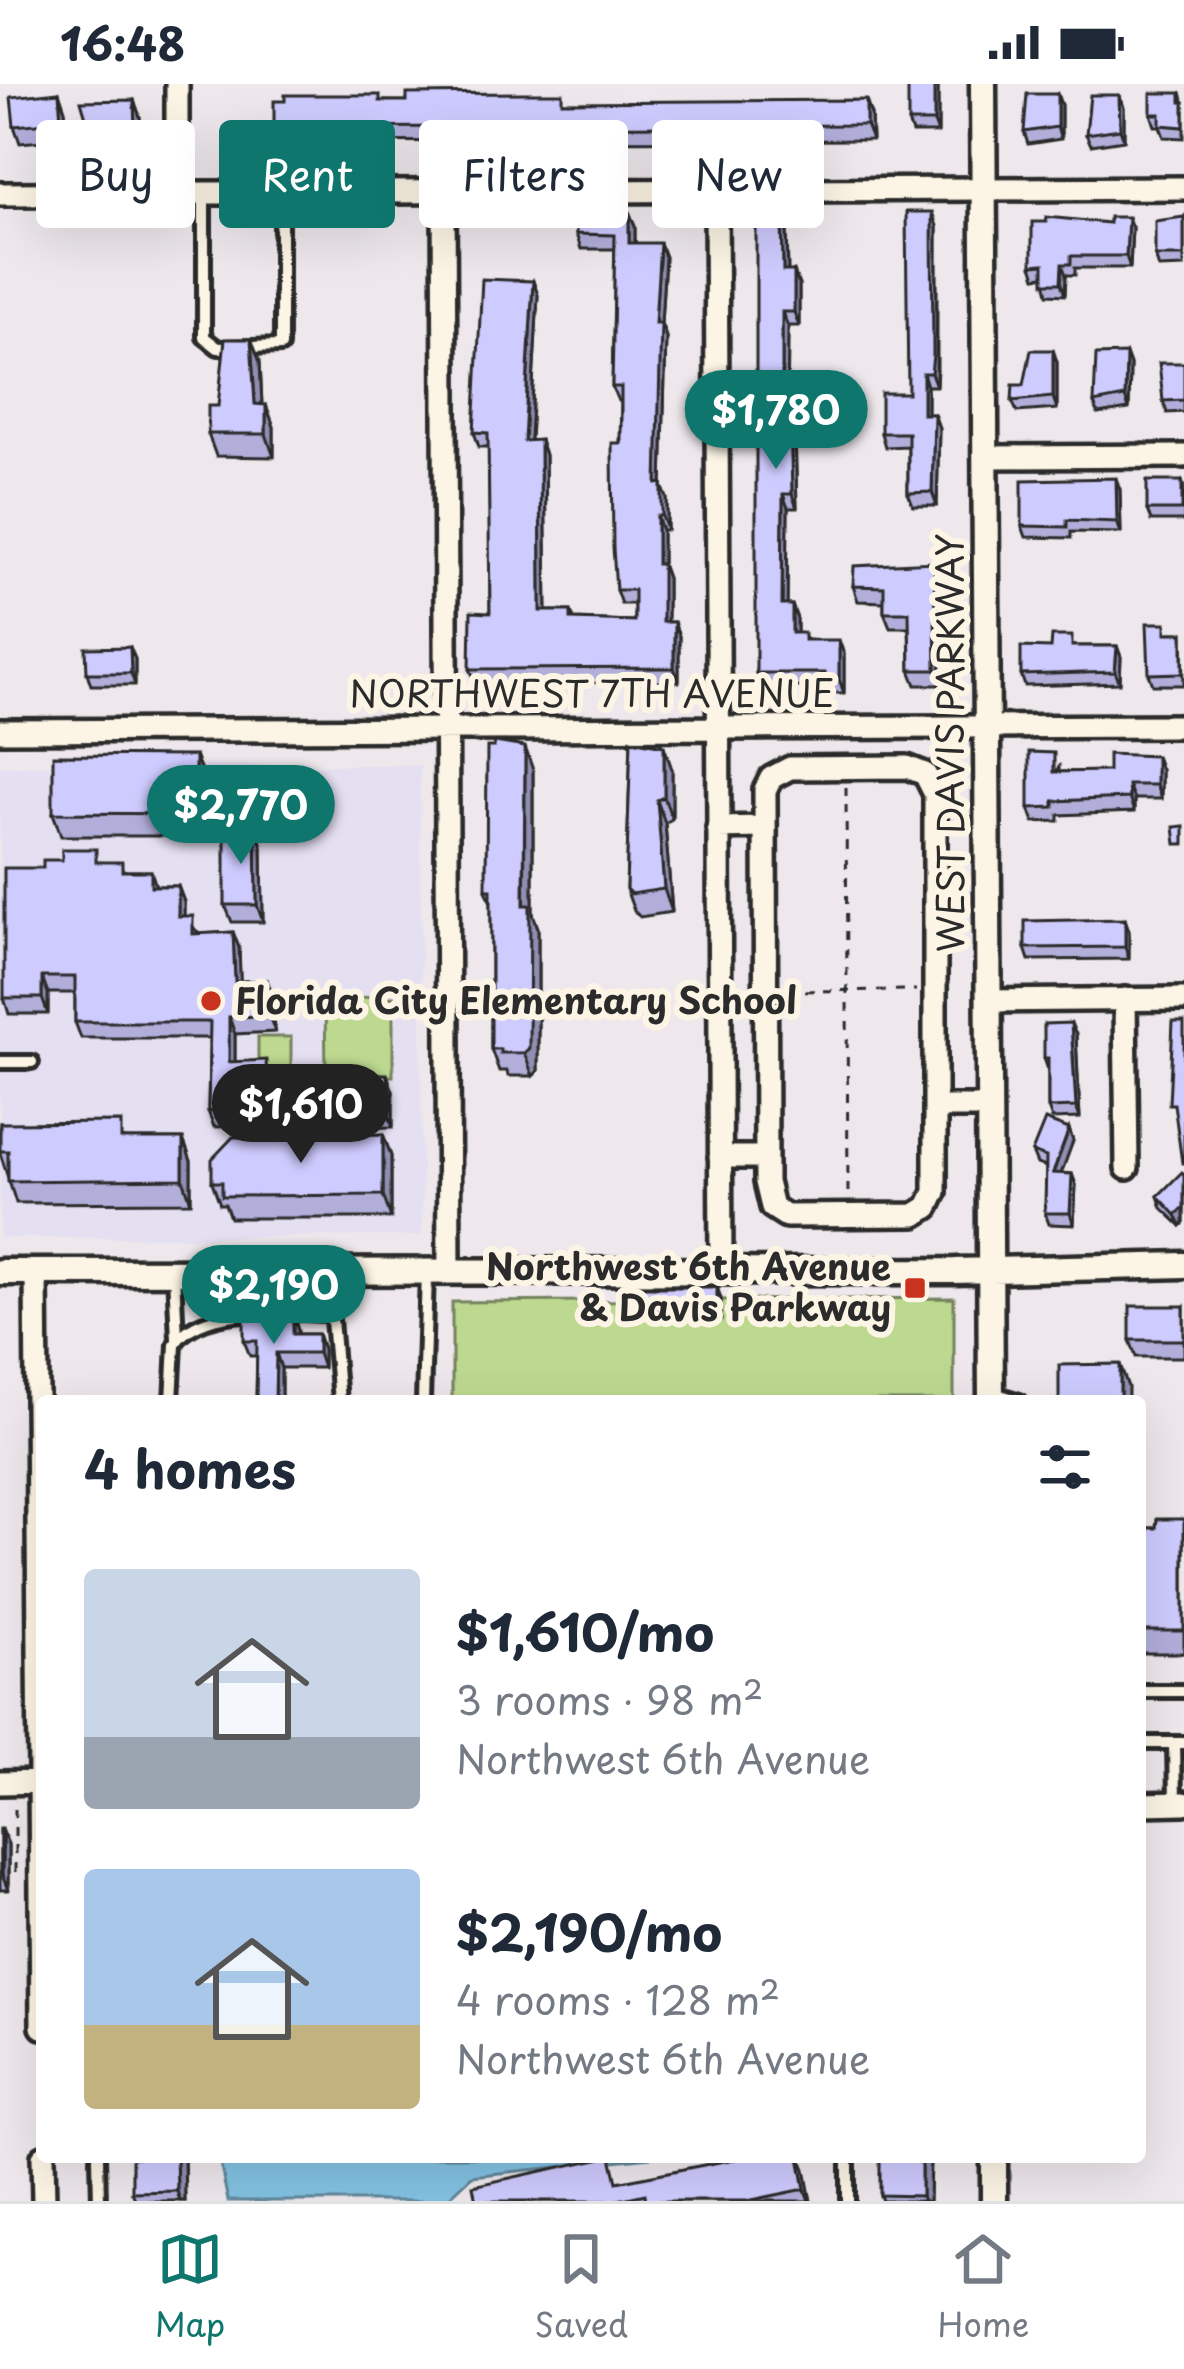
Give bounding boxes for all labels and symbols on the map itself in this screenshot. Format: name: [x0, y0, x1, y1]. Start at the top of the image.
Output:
pin: $1,780: [678, 370, 874, 472]
street label: WEST DAVIS PARKWAY: [922, 534, 976, 952]
street label: NORTHWEST 7TH AVENUE: [350, 665, 834, 719]
pin: $2,770: [143, 765, 339, 867]
place label: Florida City Elementary School: [235, 972, 797, 1026]
marker: Florida City Elementary School: [198, 988, 224, 1014]
pin: $1,610: [203, 1064, 399, 1166]
place label: Northwest 6th Avenue & Davis Parkway: [486, 1238, 891, 1333]
pin: $2,190: [176, 1245, 372, 1347]
marker: Northwest 6th Avenue & Davis Parkway: [902, 1275, 928, 1301]

